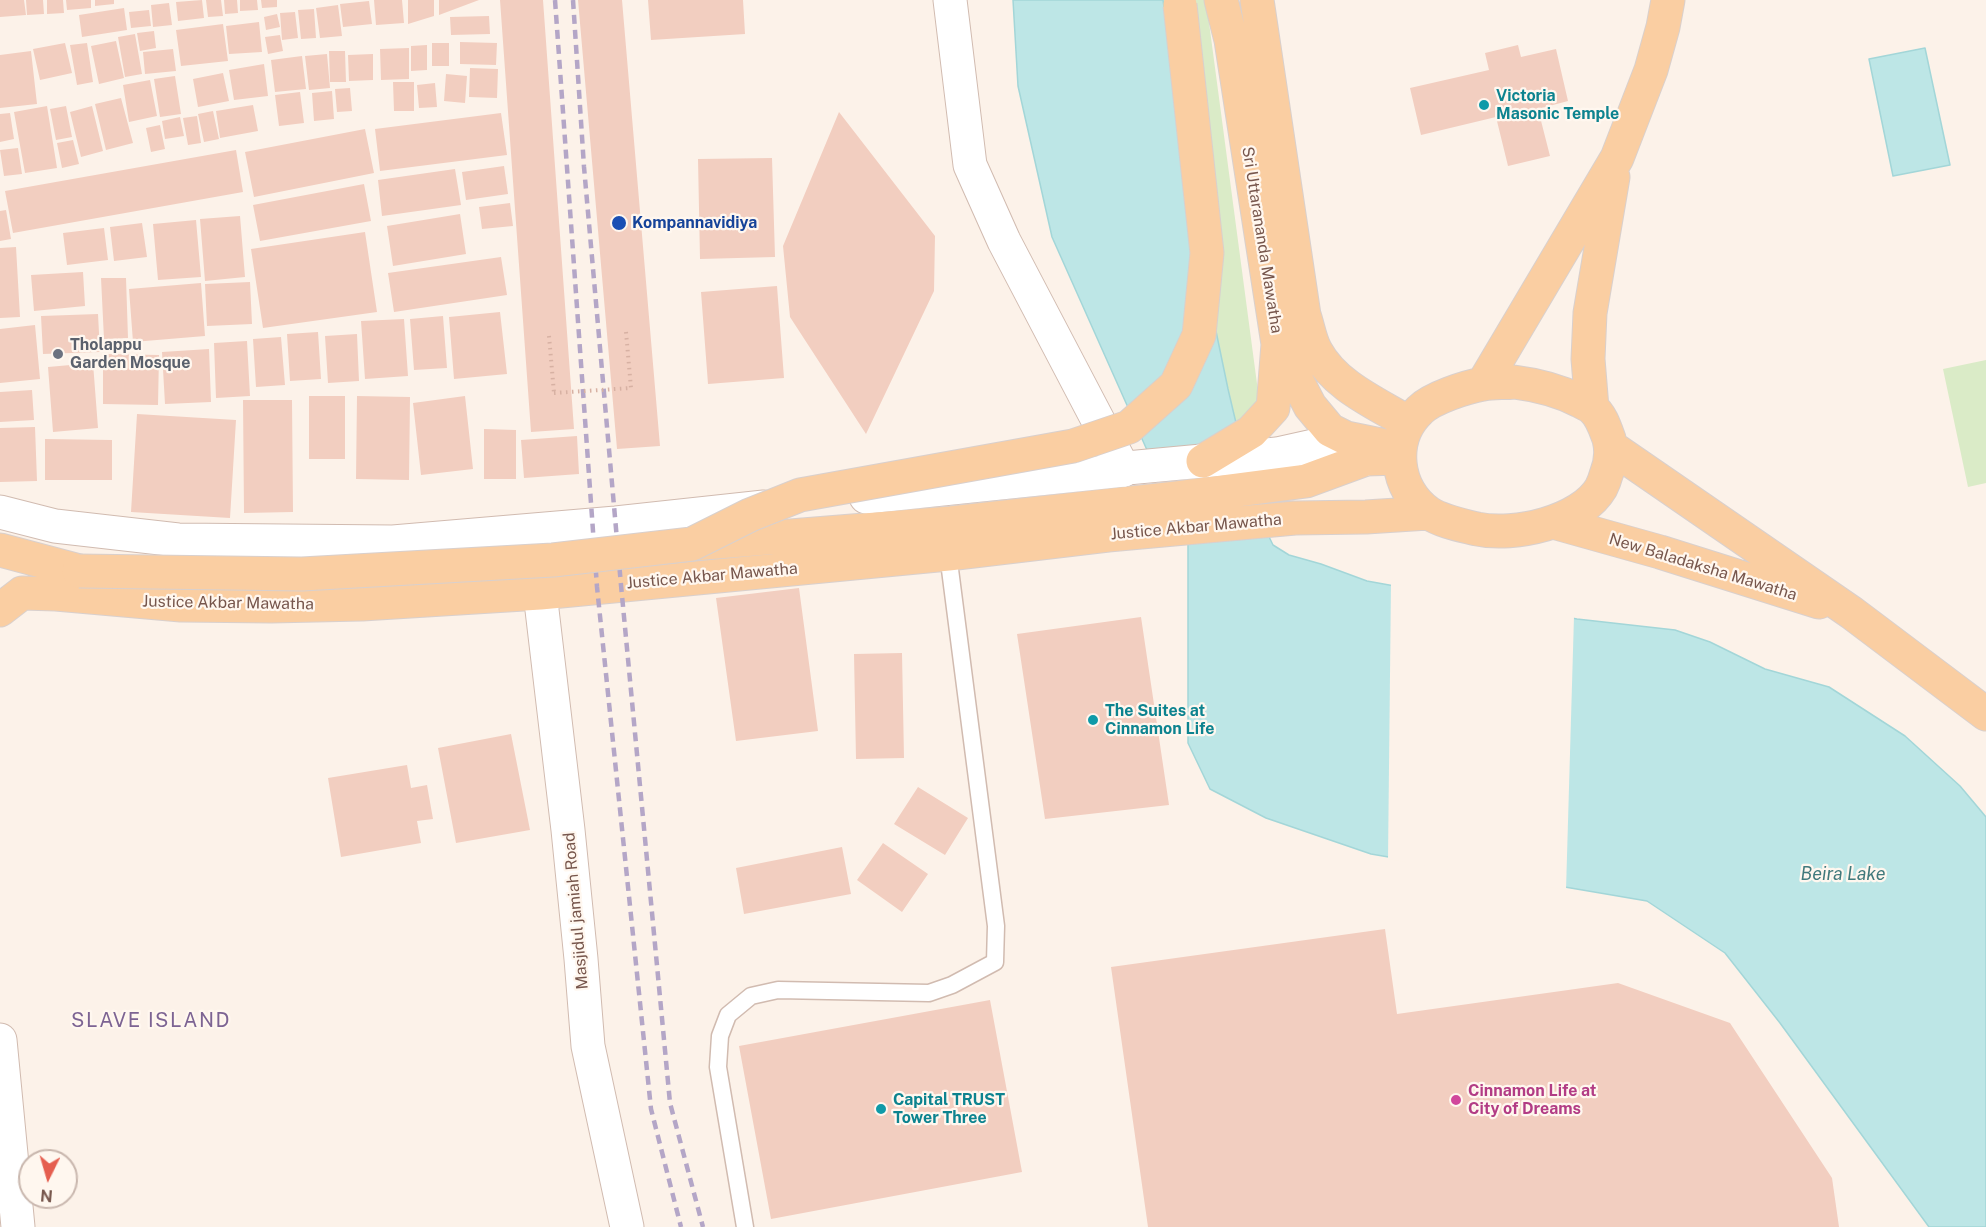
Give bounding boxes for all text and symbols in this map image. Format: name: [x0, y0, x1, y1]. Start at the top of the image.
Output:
place label: Victoria Masonic Temple: [1496, 86, 1619, 124]
marker: Victoria Masonic Temple: [1477, 98, 1491, 112]
street label: Sri Uttarananda Mawatha: [1238, 145, 1286, 335]
place label: Kompannavidiya: [632, 213, 757, 233]
marker: Kompannavidiya: [610, 214, 628, 232]
place label: Tholappu Garden Mosque: [70, 335, 190, 373]
marker: Tholappu Garden Mosque: [51, 347, 65, 361]
street label: Justice Akbar Mawatha: [1110, 510, 1282, 544]
street label: New Baladaksha Mawatha: [1607, 529, 1799, 605]
street label: Justice Akbar Mawatha: [626, 559, 798, 593]
street label: Justice Akbar Mawatha: [142, 592, 314, 614]
place label: The Suites at Cinnamon Life: [1105, 701, 1214, 739]
marker: The Suites at Cinnamon Life: [1086, 713, 1100, 727]
street label: Masjidul jamiah Road: [560, 832, 592, 990]
water label: Beira Lake: [1801, 863, 1885, 885]
district label: SLAVE ISLAND: [71, 1009, 231, 1033]
place label: Cinnamon Life at City of Dreams: [1468, 1081, 1597, 1119]
place label: Capital TRUST Tower Three: [893, 1090, 1005, 1128]
marker: Cinnamon Life at City of Dreams: [1449, 1093, 1463, 1107]
marker: Capital TRUST Tower Three: [874, 1102, 888, 1116]
north arrow: [18, 1149, 78, 1209]
text: N: [40, 1185, 54, 1205]

